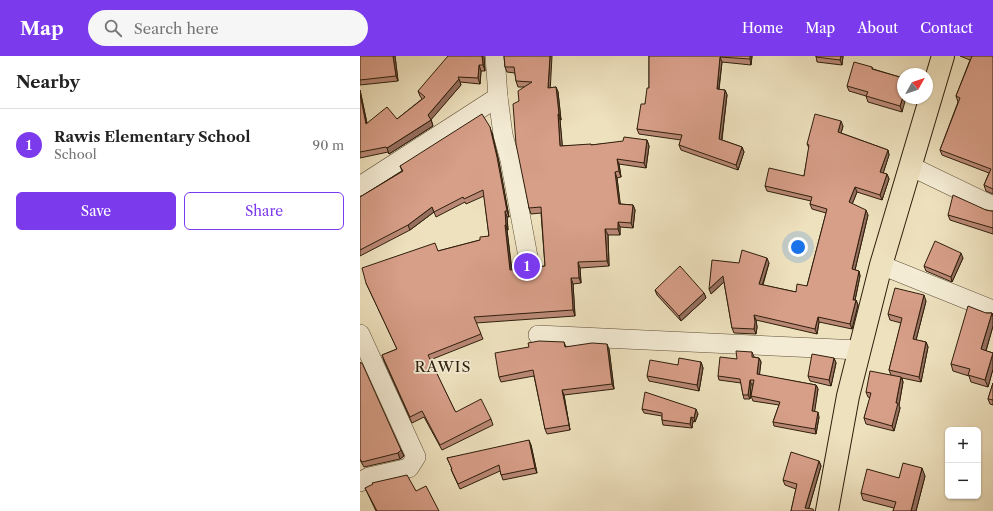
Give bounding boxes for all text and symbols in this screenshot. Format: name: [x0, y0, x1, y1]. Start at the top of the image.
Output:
search box: [88, 10, 368, 46]
text: Map: [20, 17, 64, 40]
icon: search: [102, 17, 124, 39]
text: Search here: [134, 19, 219, 38]
text: Home: [742, 19, 783, 37]
text: Map: [805, 19, 835, 37]
text: About: [857, 19, 898, 37]
text: Contact: [920, 19, 973, 37]
north arrow: [897, 68, 933, 104]
text: Nearby: [16, 72, 80, 92]
text: Rawis Elementary School: [54, 127, 250, 146]
text: 1: [26, 137, 32, 153]
text: 90 m: [313, 137, 344, 153]
text: School: [54, 146, 97, 162]
button: Save: [16, 192, 176, 230]
button: Share: [184, 192, 344, 230]
your location: [788, 237, 808, 257]
pin: 1: [514, 251, 540, 281]
district label: RAWIS: [415, 357, 471, 376]
map controls: [945, 427, 981, 499]
button: +: [945, 427, 981, 463]
button: −: [945, 463, 981, 499]

